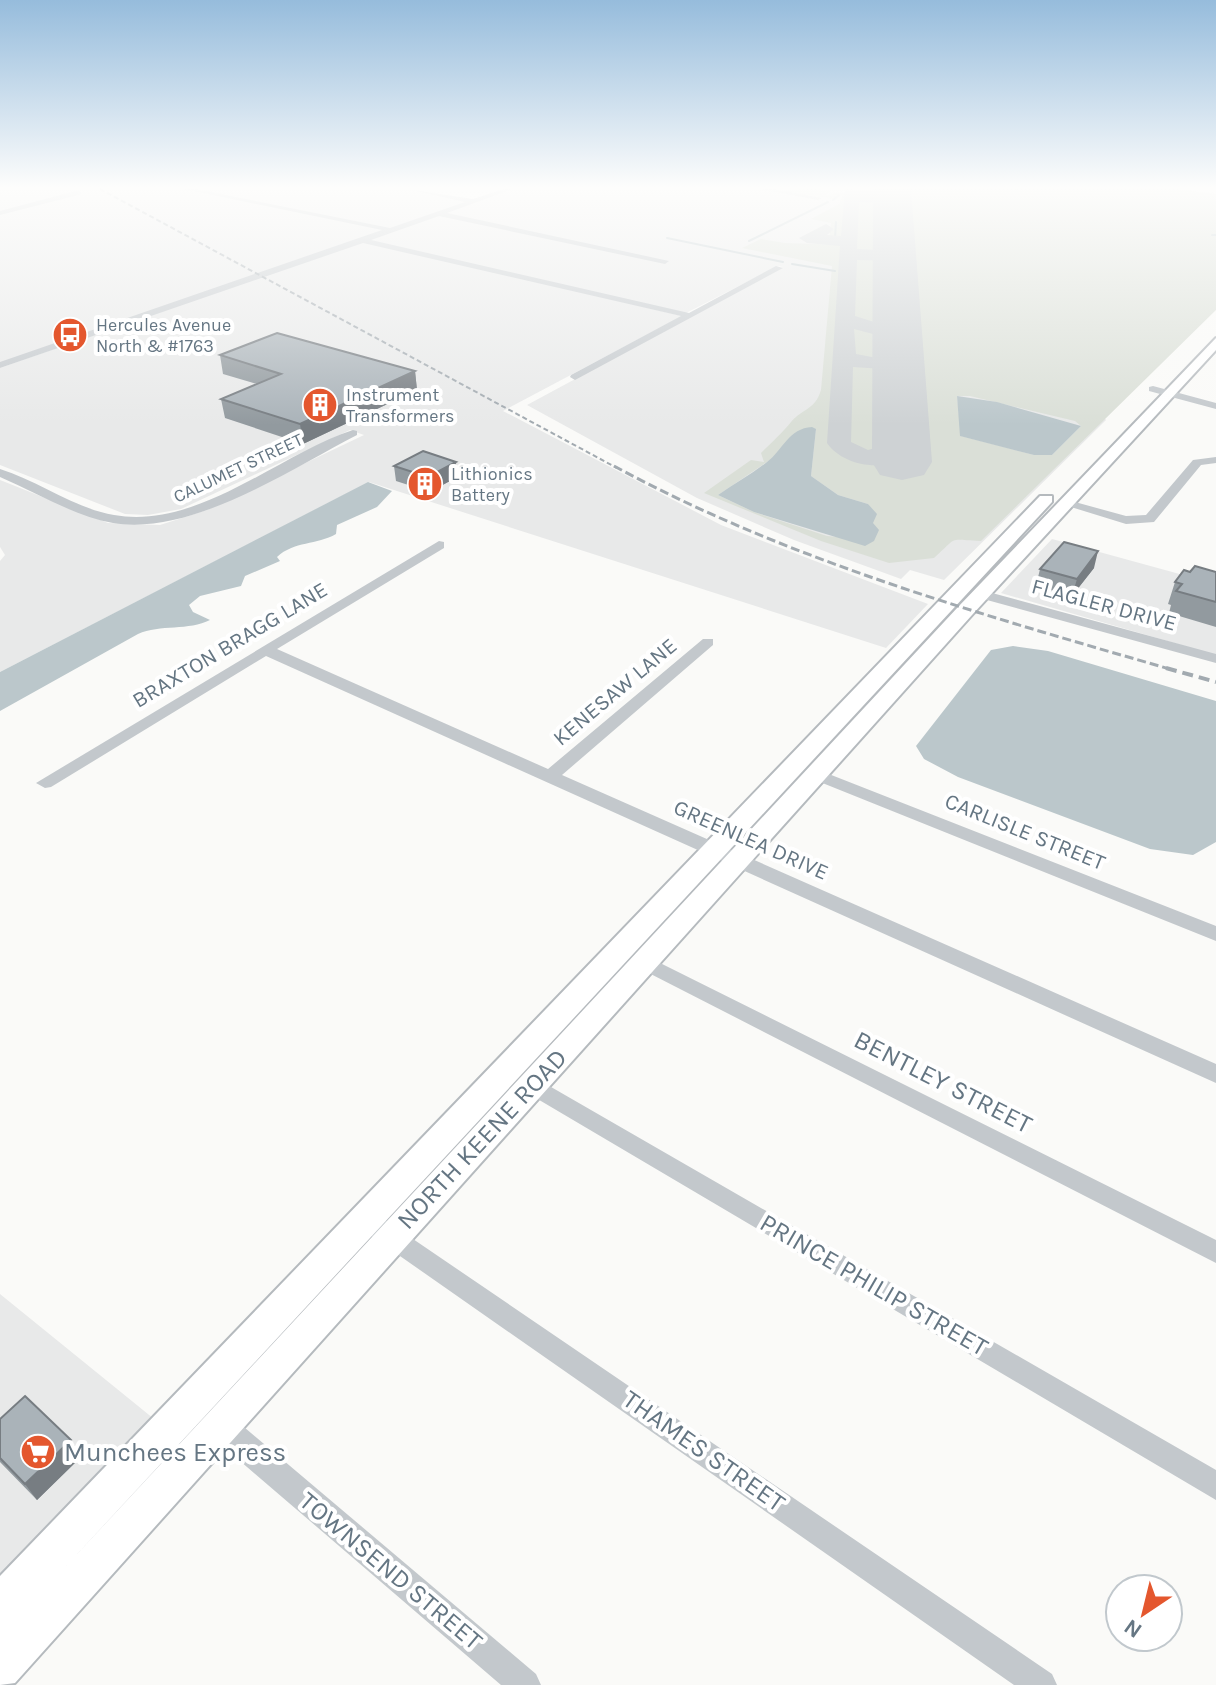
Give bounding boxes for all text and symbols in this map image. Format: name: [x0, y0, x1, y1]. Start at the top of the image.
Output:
place label: Hercules Avenue North & #1763: [96, 314, 231, 357]
bus stop icon: Hercules Avenue North & #1763: [51, 316, 89, 354]
place label: Instrument Transformers: [346, 384, 455, 427]
building icon: Instrument Transformers: [301, 386, 339, 424]
street label: CALUMET STREET: [170, 428, 306, 508]
place label: Lithionics Battery: [451, 463, 533, 506]
building icon: Lithionics Battery: [406, 465, 444, 503]
street label: FLAGLER DRIVE: [1029, 573, 1179, 637]
street label: BRAXTON BRAGG LANE: [128, 576, 332, 714]
street label: KENESAW LANE: [548, 633, 682, 751]
street label: CARLISLE STREET: [941, 788, 1109, 876]
street label: GREENLEA DRIVE: [670, 794, 832, 886]
street label: BENTLEY STREET: [849, 1024, 1037, 1140]
street label: NORTH KEENE ROAD: [390, 1042, 574, 1236]
street label: PRINCE PHILIP STREET: [755, 1207, 993, 1363]
street label: THAMES STREET: [617, 1384, 791, 1518]
supermarket icon: Munchees Express: [19, 1433, 57, 1471]
place label: Munchees Express: [64, 1437, 286, 1468]
street label: TOWNSEND STREET: [293, 1485, 489, 1657]
north arrow: [1104, 1573, 1184, 1653]
text: N: [1119, 1613, 1147, 1644]

